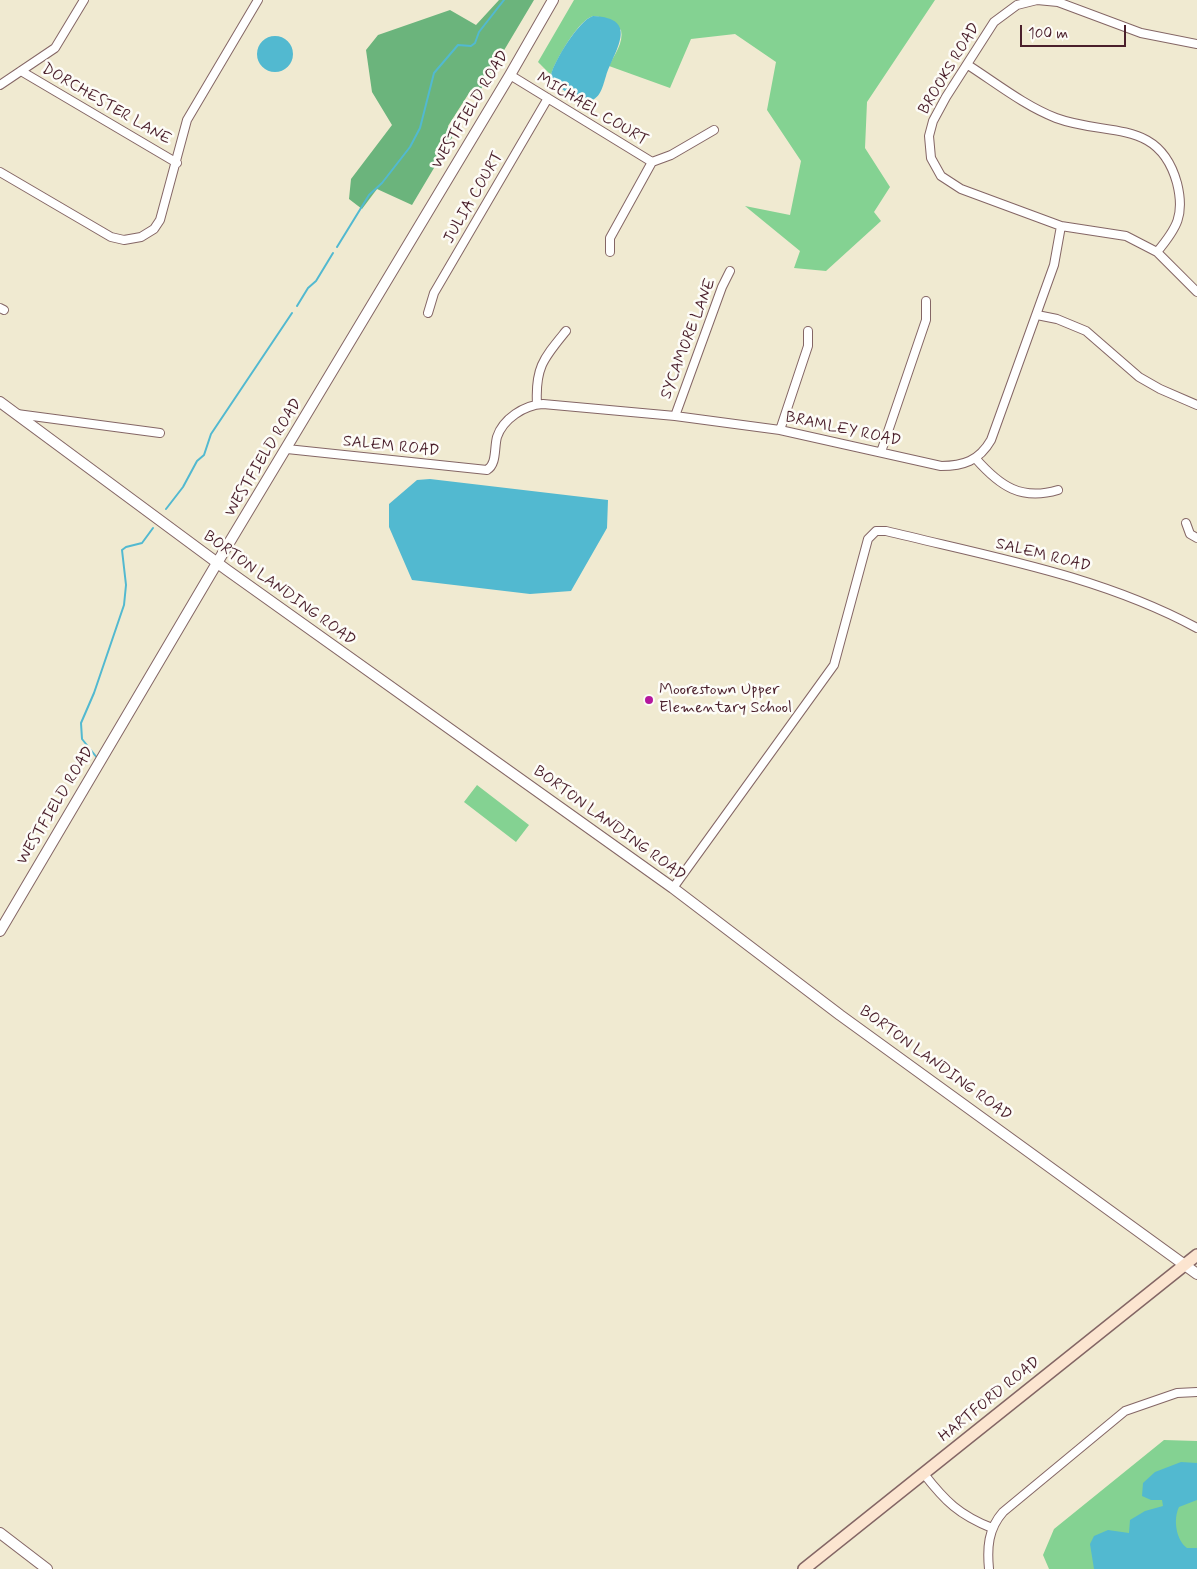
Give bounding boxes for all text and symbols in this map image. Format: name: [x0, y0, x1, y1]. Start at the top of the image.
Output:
scale bar: [1022, 15, 1128, 47]
street label: BROOKS ROAD: [915, 20, 985, 118]
text: 100 m: [1028, 24, 1068, 44]
street label: WESTFIELD ROAD: [428, 47, 514, 173]
street label: DORCHESTER LANE: [38, 60, 174, 150]
street label: MICHAEL COURT: [533, 69, 651, 151]
street label: JULIA COURT: [440, 149, 508, 247]
street label: SYCAMORE LANE: [657, 276, 721, 402]
street label: WESTFIELD ROAD: [221, 395, 307, 521]
street label: BRAMLEY ROAD: [783, 408, 903, 452]
street label: SALEM ROAD: [342, 432, 440, 462]
street label: BORTON LANDING ROAD: [199, 527, 359, 651]
street label: SALEM ROAD: [994, 535, 1092, 577]
place label: Moorestown Upper Elementary School: [659, 681, 792, 719]
marker: Moorestown Upper Elementary School: [643, 694, 655, 706]
street label: WESTFIELD ROAD: [13, 743, 99, 869]
street label: BORTON LANDING ROAD: [529, 762, 689, 886]
street label: BORTON LANDING ROAD: [855, 1002, 1015, 1126]
street label: HARTFORD ROAD: [935, 1353, 1045, 1447]

